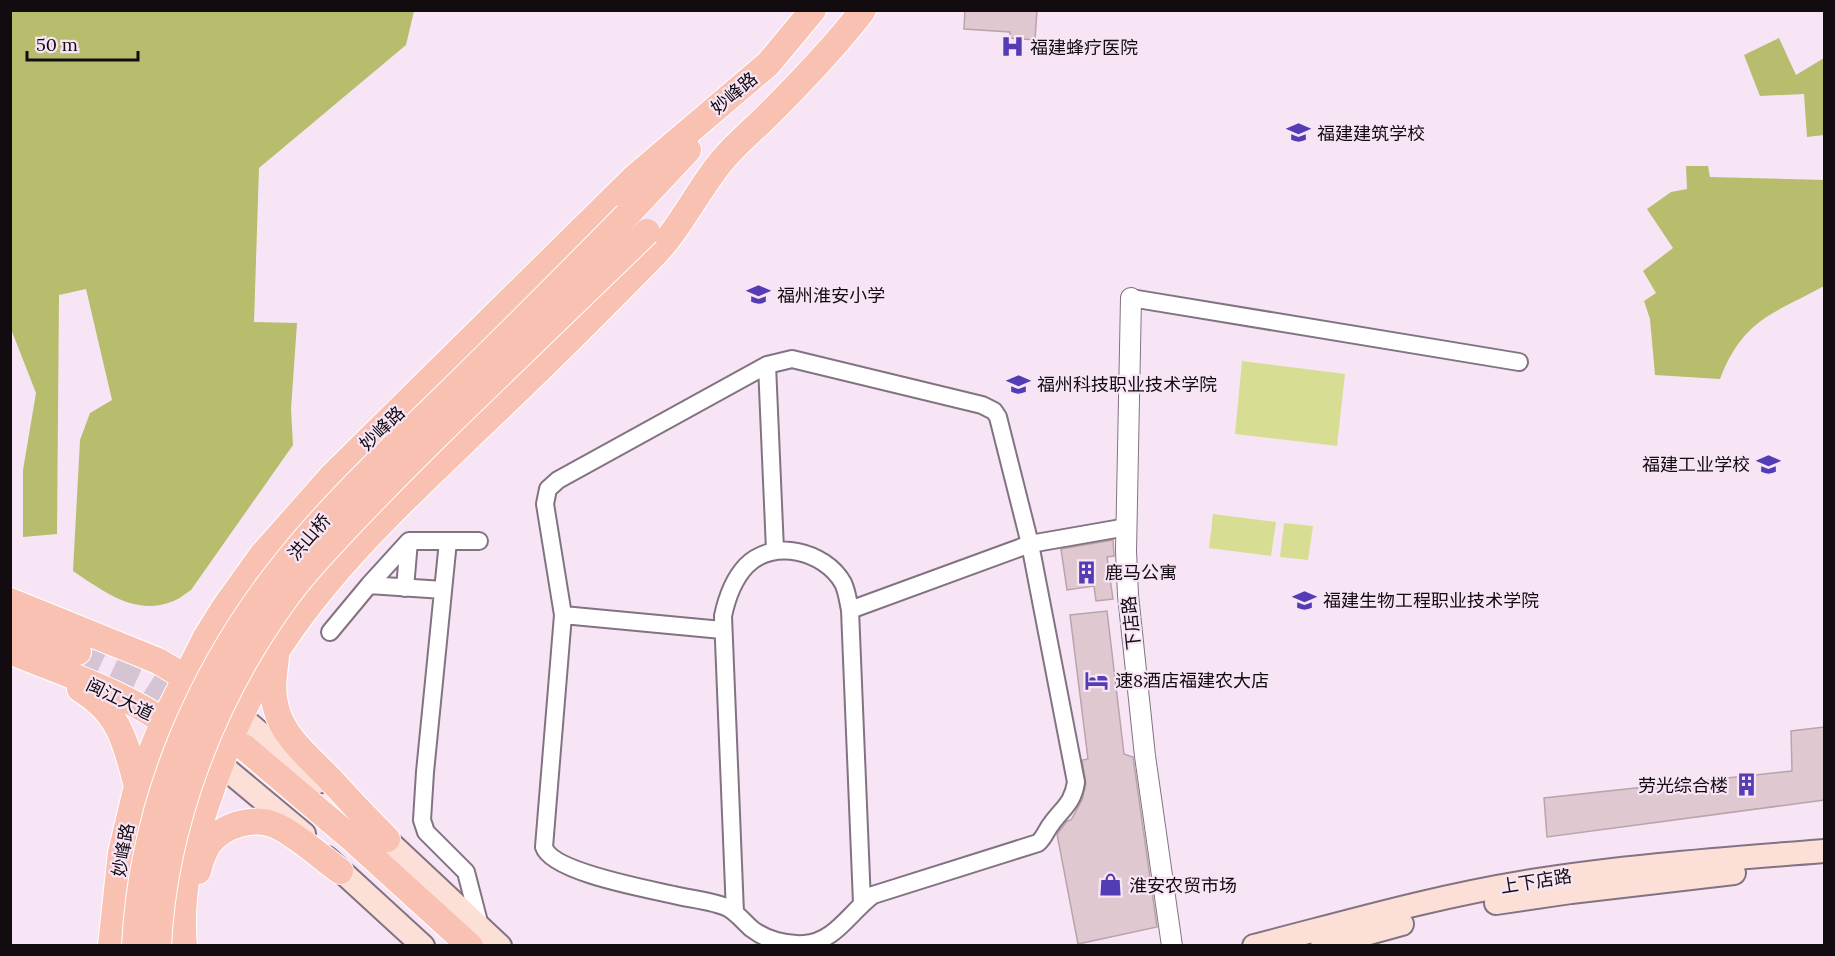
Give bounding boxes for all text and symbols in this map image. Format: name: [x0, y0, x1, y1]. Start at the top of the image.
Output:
scale bar: [27, 24, 138, 62]
text: 50 m: [36, 33, 78, 56]
hospital icon: 福建蜂疗医院: [999, 34, 1025, 60]
place label: 福建蜂疗医院: [1030, 36, 1138, 59]
street label: 妙峰路: [706, 67, 762, 119]
school or university icon: 福建建筑学校: [1286, 120, 1312, 146]
place label: 福建建筑学校: [1317, 122, 1425, 145]
school or university icon: 福州淮安小学: [746, 282, 772, 308]
place label: 福州淮安小学: [777, 284, 885, 307]
school or university icon: 福州科技职业技术学院: [1006, 371, 1032, 397]
place label: 福州科技职业技术学院: [1037, 373, 1217, 396]
street label: 妙峰路: [355, 401, 409, 455]
school or university icon: 福建工业学校: [1755, 451, 1781, 477]
place label: 福建工业学校: [1642, 453, 1750, 476]
street label: 洪山桥: [283, 509, 335, 565]
building icon: 鹿马公寓: [1074, 559, 1100, 585]
place label: 鹿马公寓: [1105, 561, 1177, 584]
school or university icon: 福建生物工程职业技术学院: [1292, 587, 1318, 613]
place label: 福建生物工程职业技术学院: [1323, 589, 1539, 612]
street label: 下店路: [1117, 595, 1145, 651]
hotel icon: 速8酒店福建农大店: [1084, 667, 1110, 693]
place label: 速8酒店福建农大店: [1115, 669, 1269, 692]
street label: 闽江大道: [83, 673, 157, 725]
building icon: 劳光综合楼: [1733, 772, 1759, 798]
place label: 劳光综合楼: [1638, 774, 1728, 797]
street label: 妙峰路: [107, 821, 139, 879]
street label: 上下店路: [1499, 864, 1573, 898]
shop icon: 淮安农贸市场: [1098, 872, 1124, 898]
place label: 淮安农贸市场: [1129, 874, 1237, 897]

